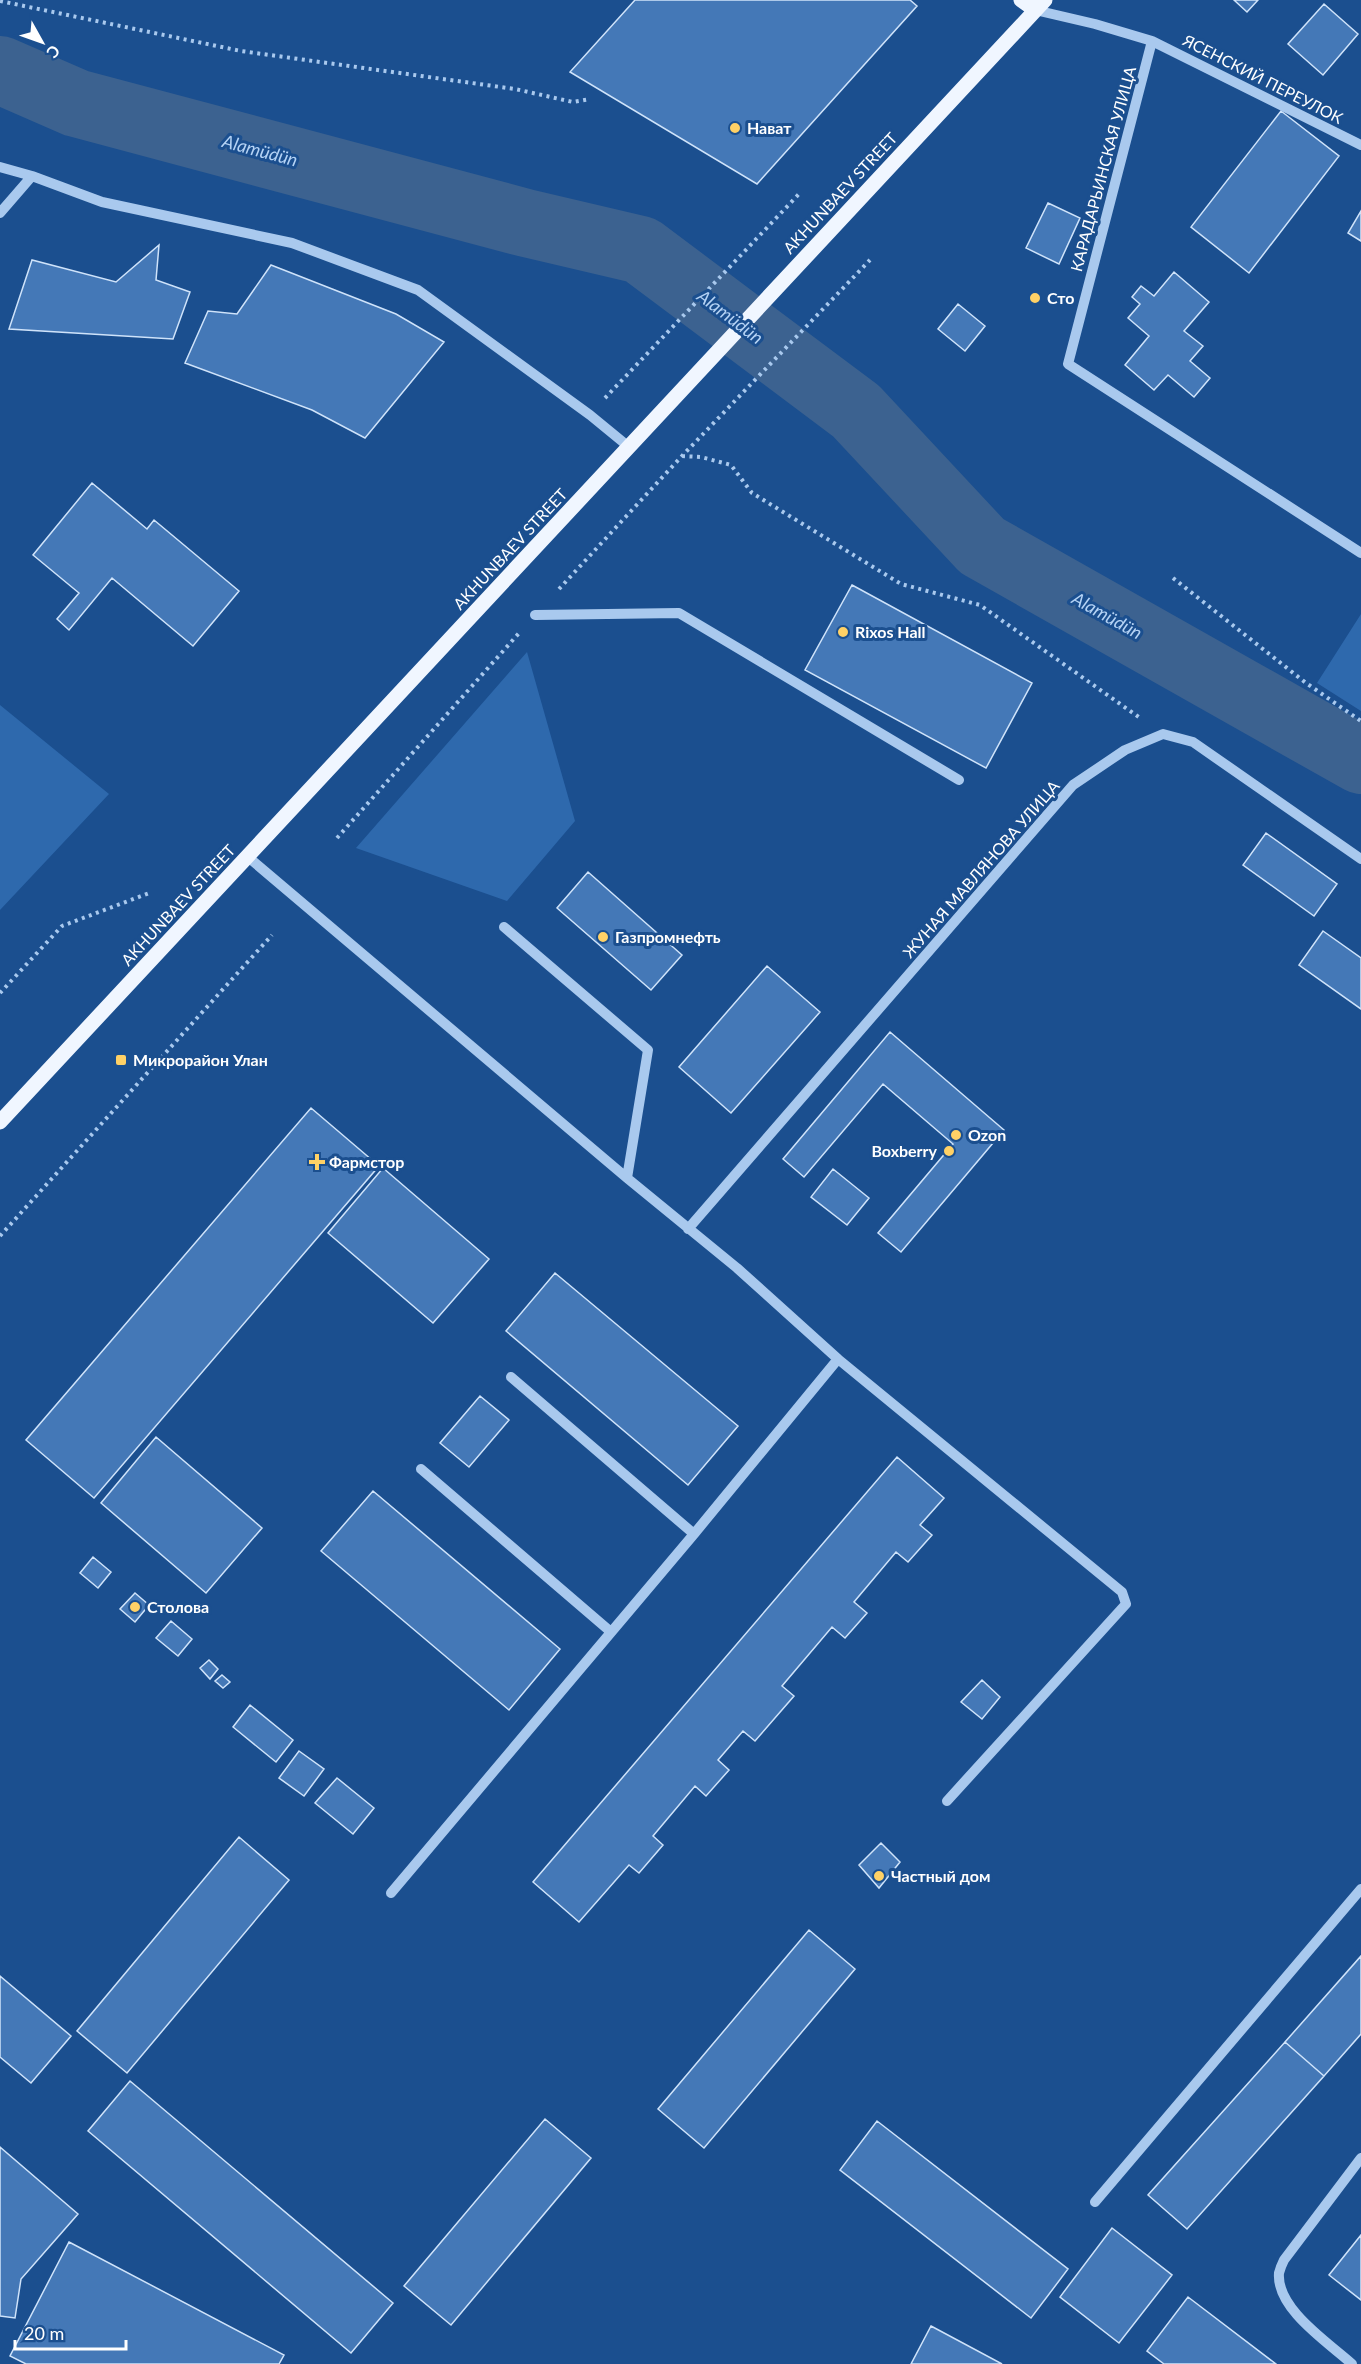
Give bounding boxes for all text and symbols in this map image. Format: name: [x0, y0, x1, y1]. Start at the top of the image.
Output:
north arrow: [12, 12, 72, 72]
street label: ЯСЕНСКИЙ ПЕРЕУЛОК: [1179, 30, 1347, 127]
text: С: [43, 42, 65, 62]
street label: КАРАДАРЬИНСКАЯ УЛИЦА: [1066, 64, 1139, 274]
place label: Нават: [747, 118, 792, 137]
marker: Нават: [728, 121, 742, 135]
street label: AKHUNBAEV STREET: [779, 128, 901, 257]
water label: Alamüdün: [219, 129, 300, 171]
water label: Alamüdün: [692, 284, 768, 348]
place label: Сто: [1047, 288, 1074, 307]
marker: Сто: [1028, 291, 1042, 305]
street label: AKHUNBAEV STREET: [449, 484, 571, 613]
water label: Alamüdün: [1068, 586, 1146, 643]
place label: Rixos Hall: [855, 622, 926, 641]
marker: Rixos Hall: [836, 625, 850, 639]
street label: ЖУНАЯ МАВЛЯНОВА УЛИЦА: [898, 776, 1063, 961]
street label: AKHUNBAEV STREET: [117, 840, 239, 969]
place label: Газпромнефть: [615, 927, 721, 946]
marker: Газпромнефть: [596, 930, 610, 944]
place label: Микрорайон Улан: [133, 1050, 268, 1069]
marker: Микрорайон Улан: [114, 1053, 128, 1067]
place label: Ozon: [968, 1125, 1006, 1144]
marker: Ozon: [949, 1128, 963, 1142]
place label: Boxberry: [871, 1141, 938, 1160]
marker: Boxberry: [942, 1144, 956, 1158]
place label: Фармстор: [329, 1152, 404, 1171]
marker: Фармстор: [310, 1155, 324, 1169]
place label: Столова: [147, 1597, 209, 1616]
marker: Столова: [128, 1600, 142, 1614]
place label: Частный дом: [891, 1866, 991, 1885]
marker: Частный дом: [872, 1869, 886, 1883]
scale bar: [15, 2313, 126, 2351]
text: 20 m: [24, 2322, 64, 2344]

